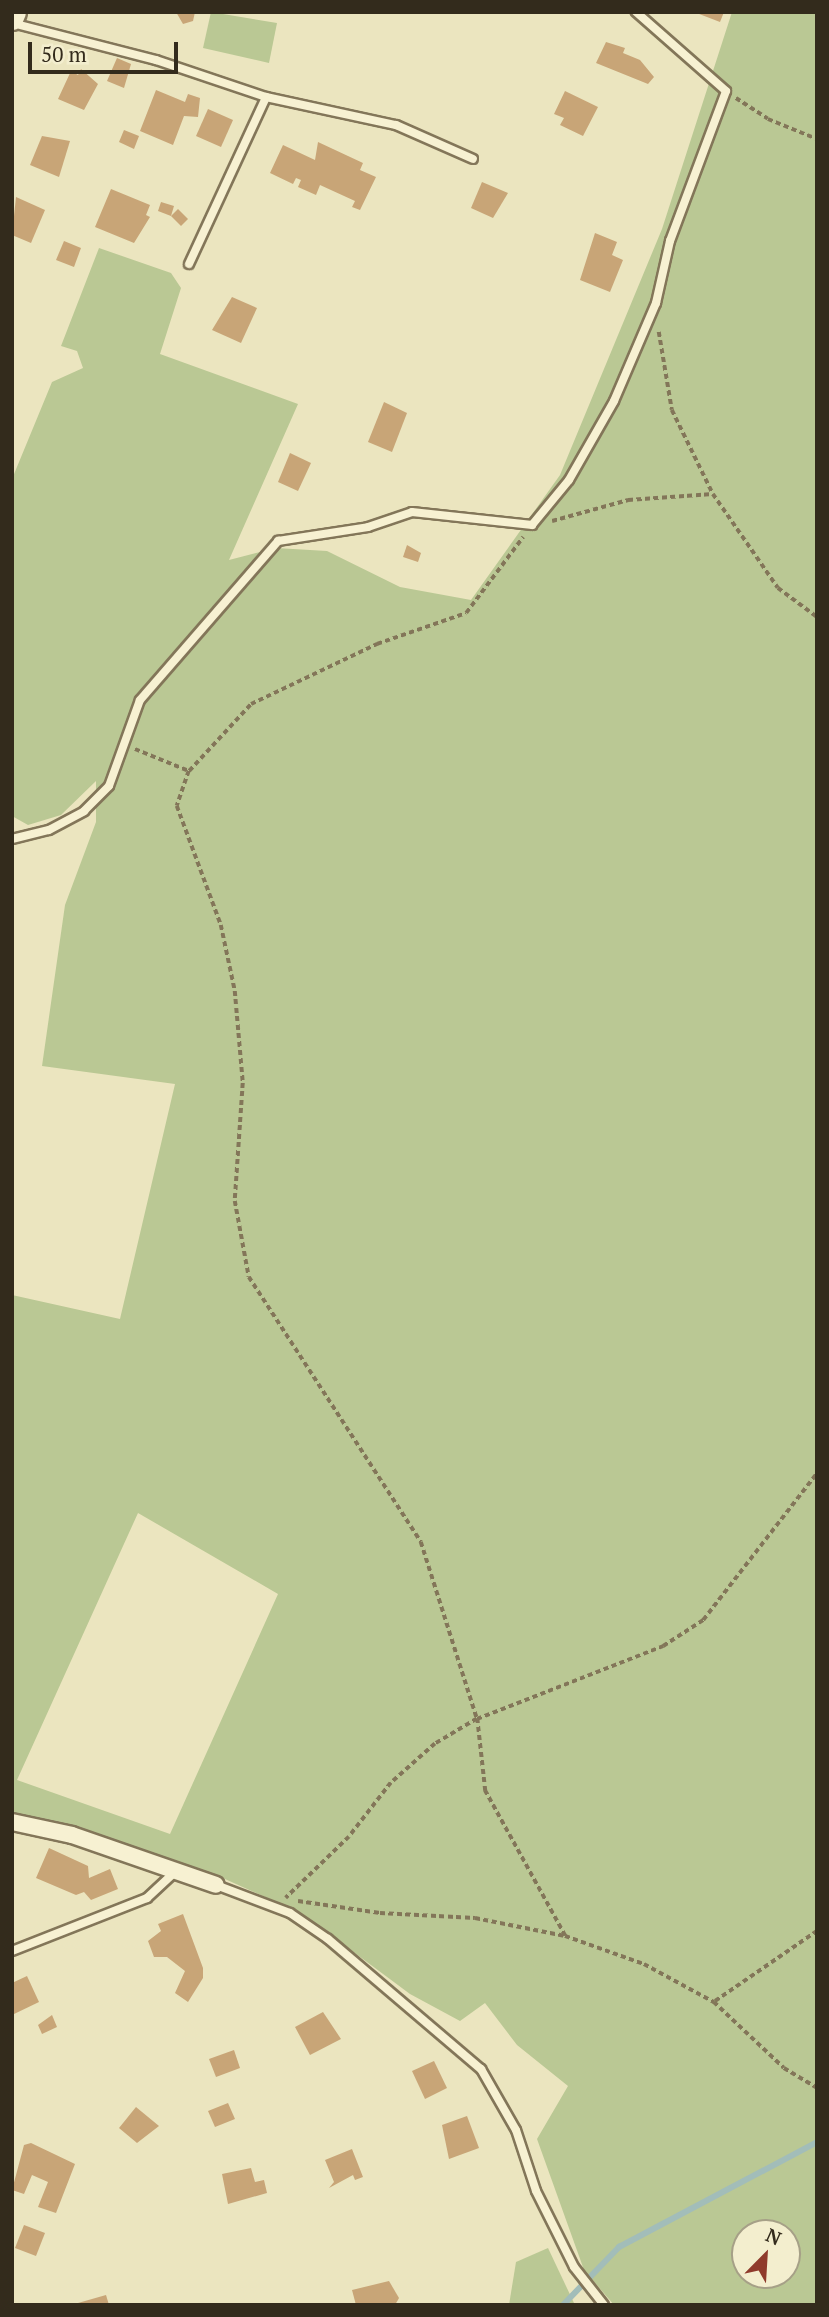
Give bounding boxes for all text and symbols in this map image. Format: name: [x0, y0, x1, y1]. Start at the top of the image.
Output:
scale bar: [32, 28, 182, 72]
text: 50 m: [41, 40, 87, 68]
north arrow: [731, 2219, 801, 2289]
text: N: [762, 2222, 786, 2251]

